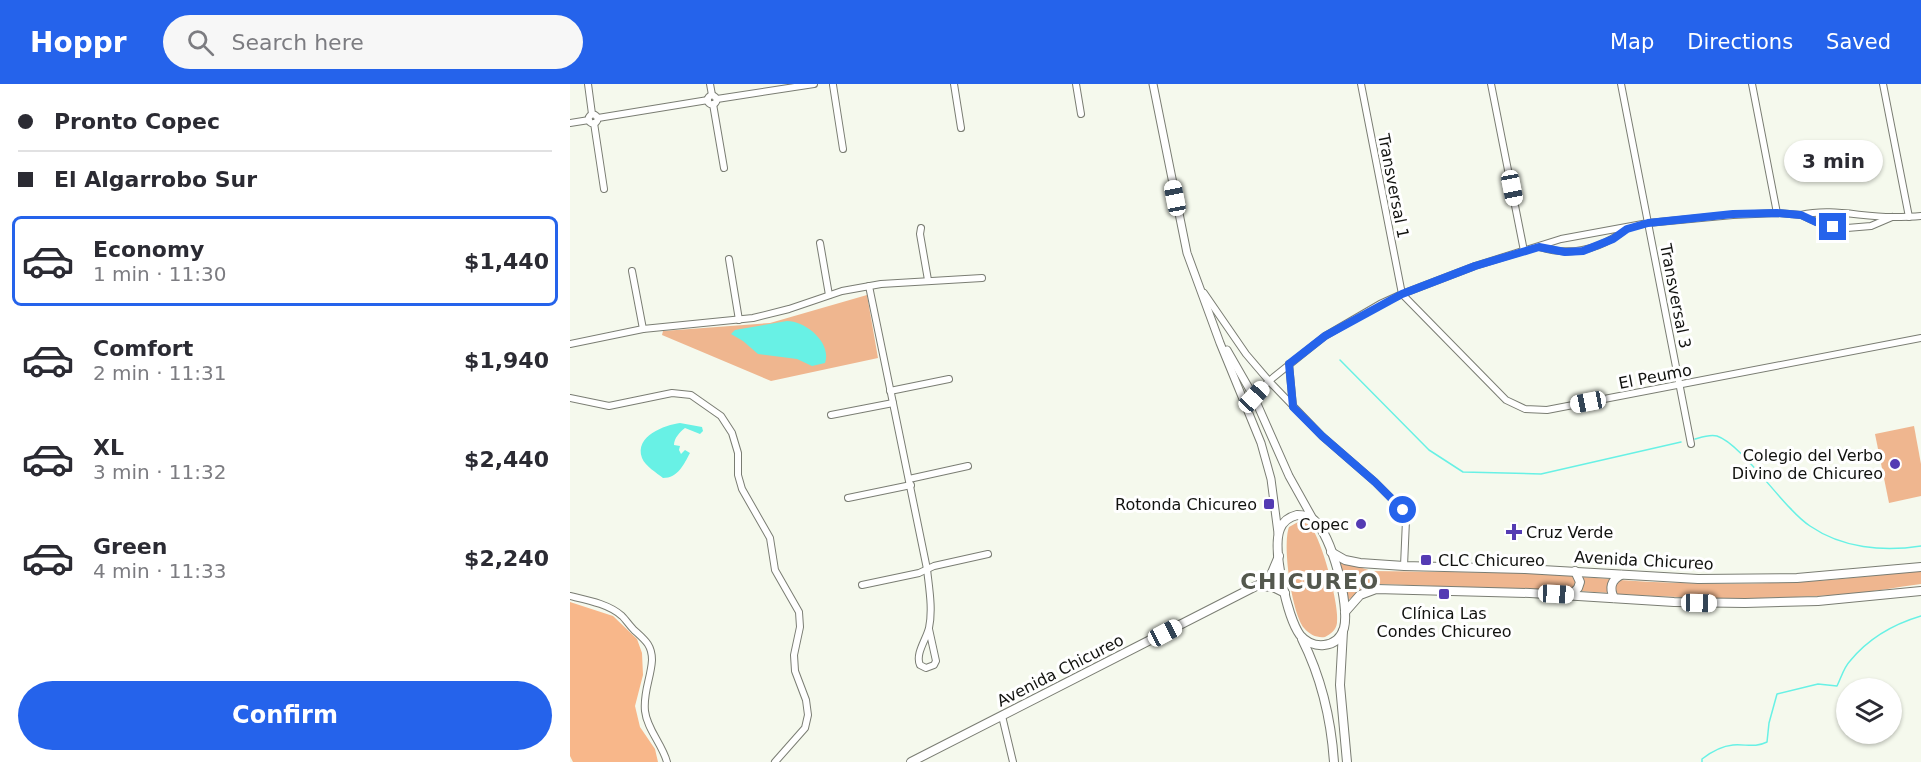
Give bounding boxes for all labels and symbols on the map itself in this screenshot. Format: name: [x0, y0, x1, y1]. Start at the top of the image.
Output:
street label: Transversal 1: [1374, 131, 1413, 240]
callout: 3 min: [1784, 140, 1882, 182]
car: [1500, 169, 1524, 207]
car: [1163, 179, 1187, 217]
route end: [1819, 213, 1846, 240]
street label: Transversal 3: [1656, 241, 1695, 350]
street label: El Peumo: [1617, 360, 1693, 393]
car: [1235, 378, 1273, 416]
car: [1569, 390, 1607, 414]
place label: Colegio del Verbo Divino de Chicureo: [1732, 446, 1883, 483]
marker: Colegio del Verbo Divino de Chicureo: [1888, 457, 1902, 471]
place label: Rotonda Chicureo: [1115, 495, 1257, 514]
route start: [1389, 496, 1416, 523]
marker: Rotonda Chicureo: [1262, 497, 1276, 511]
place label: Copec: [1299, 515, 1349, 534]
marker: Copec: [1354, 517, 1368, 531]
place label: Cruz Verde: [1526, 523, 1613, 542]
marker: Cruz Verde: [1507, 525, 1521, 539]
street label: Avenida Chicureo: [1574, 547, 1714, 574]
place label: CLC Chicureo: [1438, 551, 1545, 570]
marker: CLC Chicureo: [1419, 553, 1433, 567]
district label: CHICUREO: [1240, 569, 1380, 594]
car: [1538, 584, 1574, 604]
marker: Clínica Las Condes Chicureo: [1437, 587, 1451, 601]
car: [1681, 594, 1717, 612]
place label: Clínica Las Condes Chicureo: [1376, 604, 1512, 641]
car: [1145, 617, 1185, 649]
street label: Avenida Chicureo: [994, 630, 1127, 711]

